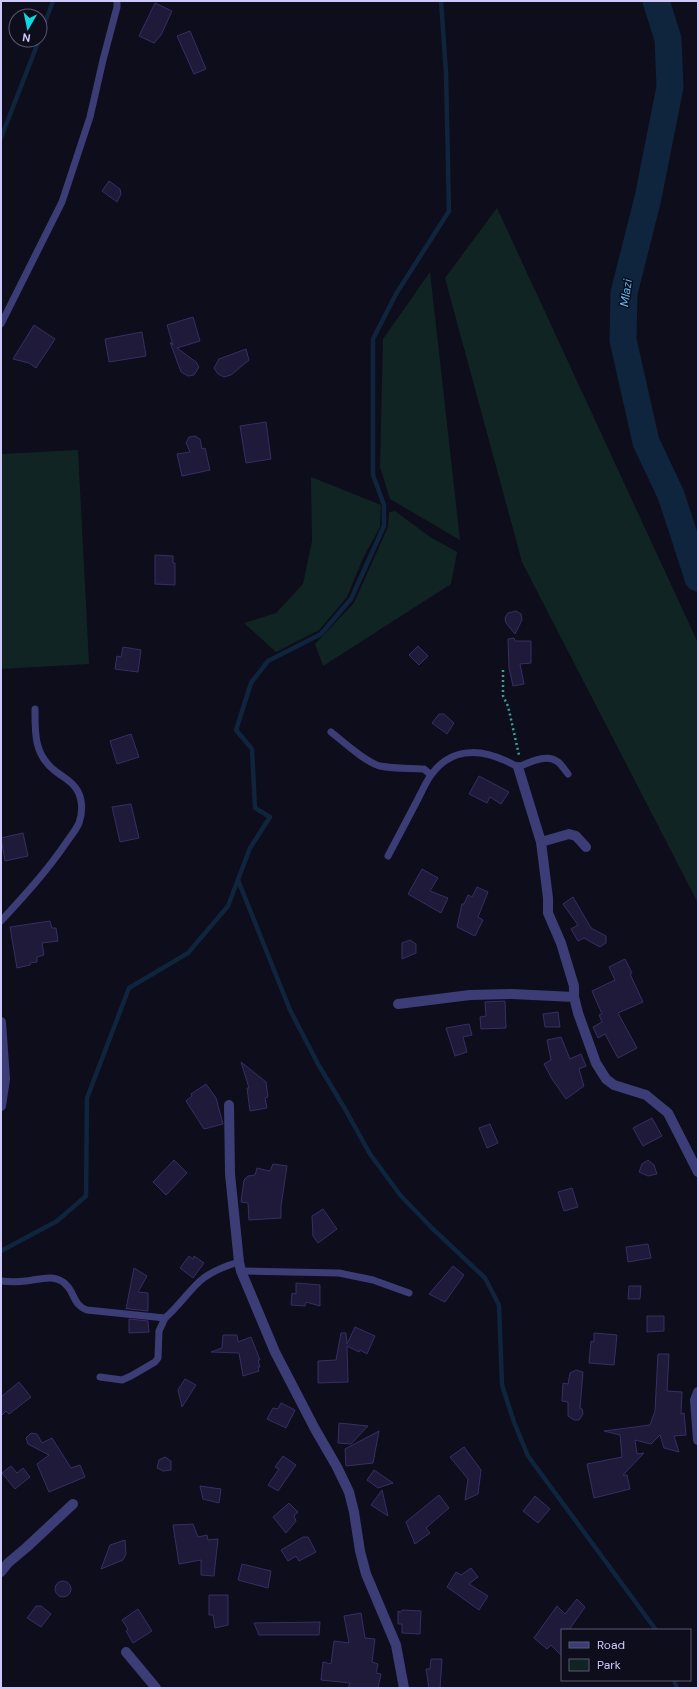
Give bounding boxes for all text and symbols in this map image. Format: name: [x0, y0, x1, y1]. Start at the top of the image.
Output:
north arrow: [8, 8, 48, 48]
text: N: [21, 30, 31, 45]
water label: Mlazi: [616, 277, 636, 308]
legend: [561, 1629, 691, 1681]
text: Road: [597, 1637, 625, 1653]
text: Park: [597, 1657, 621, 1673]

